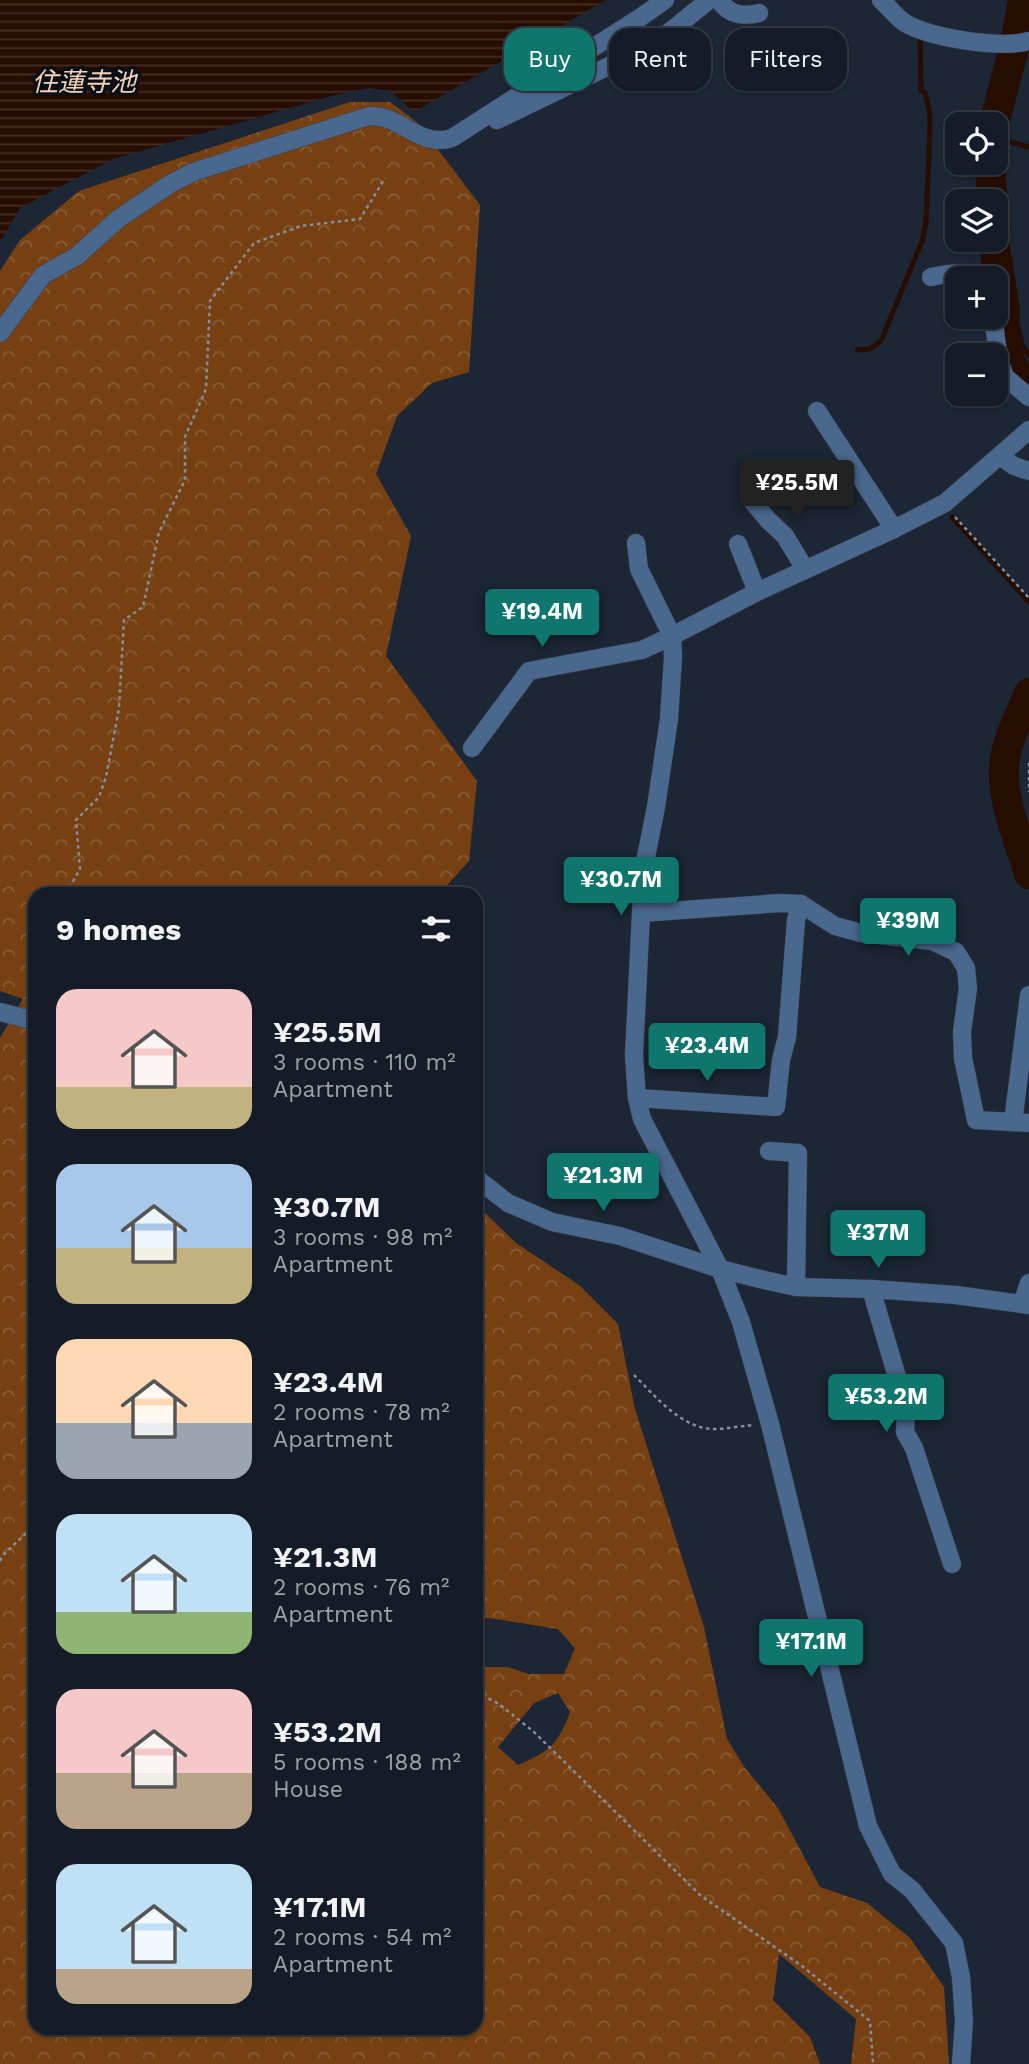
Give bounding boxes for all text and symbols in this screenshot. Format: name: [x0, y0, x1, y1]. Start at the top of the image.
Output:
chip: Buy: [504, 28, 595, 91]
chip: Rent: [609, 28, 711, 91]
chip: Filters: [725, 28, 847, 91]
water label: 住蓮寺池: [32, 67, 139, 97]
map controls: [945, 112, 1008, 406]
button: locate: [945, 112, 1008, 175]
button: layers: [945, 189, 1008, 252]
button: +: [945, 266, 1008, 329]
button: −: [945, 343, 1008, 406]
pin: ¥25.5M: [740, 461, 854, 520]
text: ¥25.5M: [755, 469, 839, 496]
pin: ¥19.4M: [485, 590, 599, 649]
text: ¥19.4M: [501, 598, 583, 625]
pin: ¥30.7M: [564, 858, 678, 917]
text: ¥30.7M: [580, 866, 662, 893]
pin: ¥39M: [867, 898, 949, 958]
text: ¥39M: [876, 907, 940, 934]
icon: filters: [417, 910, 455, 948]
text: 9 homes: [56, 912, 181, 947]
text: ¥25.5M: [273, 1014, 382, 1049]
icon: home: [112, 1017, 196, 1101]
pin: ¥23.4M: [650, 1024, 764, 1083]
text: ¥23.4M: [664, 1032, 750, 1059]
text: 3 rooms · 110 m²: [273, 1049, 456, 1076]
text: Apartment: [273, 1076, 393, 1103]
pin: ¥21.3M: [546, 1154, 660, 1213]
text: ¥21.3M: [563, 1162, 643, 1189]
text: ¥30.7M: [273, 1189, 381, 1224]
icon: home: [112, 1192, 196, 1276]
pin: ¥37M: [837, 1210, 919, 1270]
text: ¥37M: [846, 1219, 910, 1246]
text: 3 rooms · 98 m²: [273, 1224, 452, 1251]
text: Apartment: [273, 1251, 393, 1278]
text: ¥23.4M: [273, 1364, 384, 1399]
icon: home: [112, 1367, 196, 1451]
pin: ¥53.2M: [829, 1374, 943, 1434]
text: ¥53.2M: [844, 1383, 928, 1410]
text: 2 rooms · 78 m²: [273, 1399, 450, 1426]
text: Apartment: [273, 1426, 393, 1453]
text: ¥21.3M: [273, 1539, 378, 1574]
icon: home: [112, 1542, 196, 1626]
text: 2 rooms · 76 m²: [273, 1574, 449, 1601]
text: Apartment: [273, 1601, 393, 1628]
pin: ¥17.1M: [754, 1620, 868, 1679]
text: ¥17.1M: [775, 1628, 847, 1655]
text: ¥53.2M: [273, 1714, 382, 1749]
icon: home: [112, 1717, 196, 1801]
text: 5 rooms · 188 m²: [273, 1749, 461, 1776]
text: House: [273, 1776, 343, 1803]
text: ¥17.1M: [273, 1889, 366, 1924]
icon: home: [112, 1892, 196, 1976]
text: 2 rooms · 54 m²: [273, 1924, 451, 1951]
text: Apartment: [273, 1951, 393, 1978]

